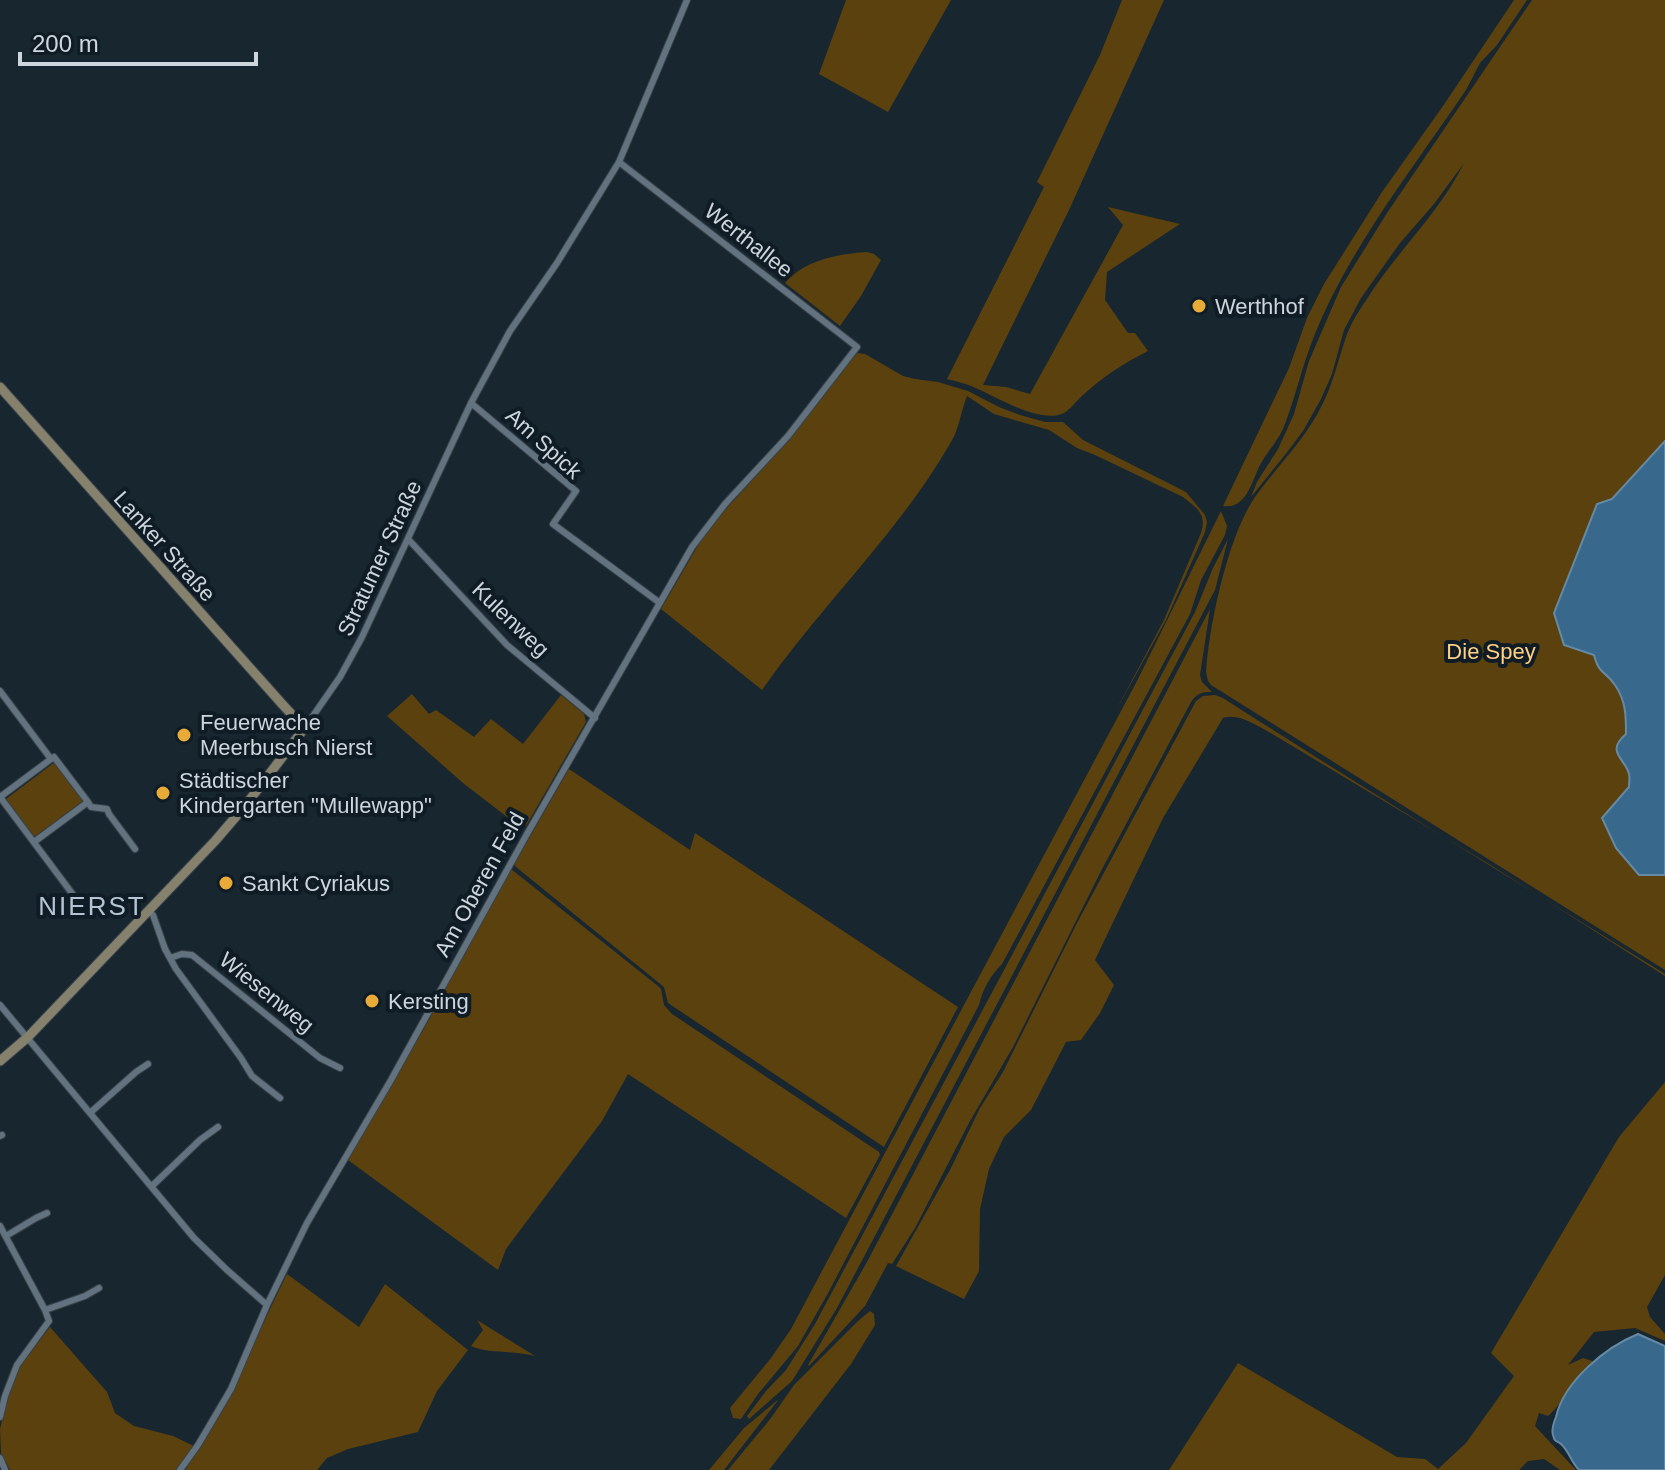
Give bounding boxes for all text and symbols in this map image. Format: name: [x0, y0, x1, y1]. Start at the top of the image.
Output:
scale bar: [20, 16, 256, 66]
text: 200 m: [32, 30, 99, 57]
street label: Werthallee: [700, 198, 798, 282]
place label: Werthhof: [1215, 294, 1305, 319]
marker: Werthhof: [1190, 297, 1208, 315]
street label: Am Spick: [501, 403, 587, 484]
street label: Stratumer Straße: [332, 476, 426, 640]
street label: Lanker Straße: [109, 486, 221, 606]
street label: Kulenweg: [467, 577, 554, 662]
park label: Die Spey: [1446, 639, 1536, 664]
place label: Feuerwache Meerbusch Nierst: [200, 710, 372, 760]
marker: Feuerwache Meerbusch Nierst: [175, 726, 193, 744]
place label: Städtischer Kindergarten "Mullewapp": [179, 768, 432, 818]
marker: Städtischer Kindergarten "Mullewapp": [154, 784, 172, 802]
street label: Am Oberen Feld: [429, 808, 529, 961]
place label: Sankt Cyriakus: [242, 871, 390, 896]
marker: Sankt Cyriakus: [217, 874, 235, 892]
district label: NIERST: [38, 891, 146, 921]
street label: Wiesenweg: [215, 947, 319, 1038]
place label: Kersting: [388, 989, 469, 1014]
marker: Kersting: [363, 992, 381, 1010]

